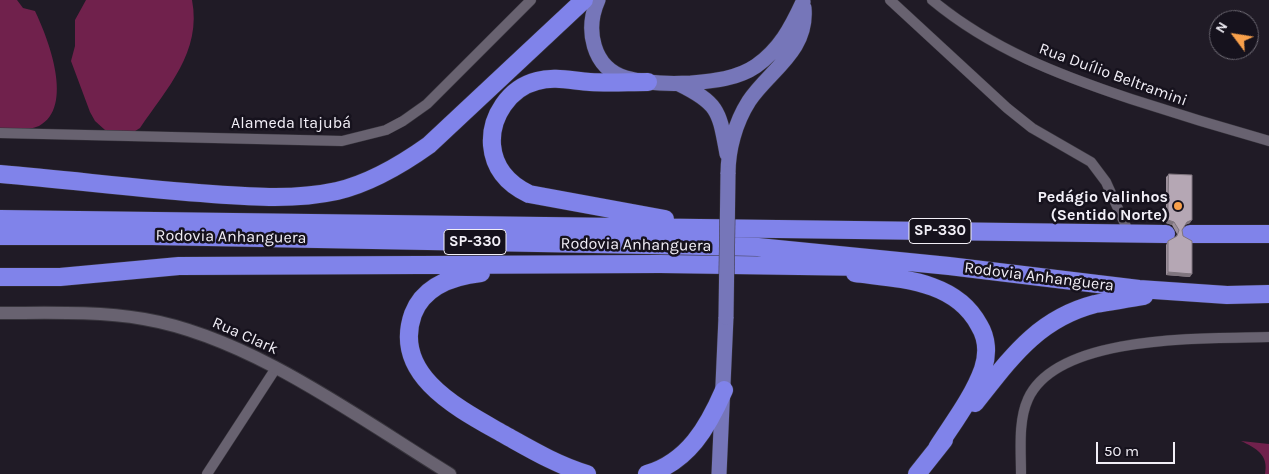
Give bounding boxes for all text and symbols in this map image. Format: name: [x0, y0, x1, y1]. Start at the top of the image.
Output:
north arrow: [1209, 10, 1259, 60]
text: N: [1212, 19, 1231, 36]
street label: Rua Duílio Beltramini: [1036, 39, 1190, 111]
street label: Alameda Itajubá: [231, 113, 351, 133]
place label: Pedágio Valinhos (Sentido Norte): [1037, 187, 1168, 225]
marker: Pedágio Valinhos (Sentido Norte): [1172, 200, 1184, 212]
road number: SP-330: [909, 218, 971, 244]
street label: Rodovia Anhanguera: [156, 226, 306, 248]
road number: SP-330: [444, 230, 506, 254]
street label: Rodovia Anhanguera: [561, 234, 711, 256]
street label: Rodovia Anhanguera: [963, 258, 1115, 296]
street label: Rua Clark: [209, 313, 281, 359]
scale bar: [1099, 432, 1178, 464]
text: 50 m: [1104, 442, 1139, 460]

